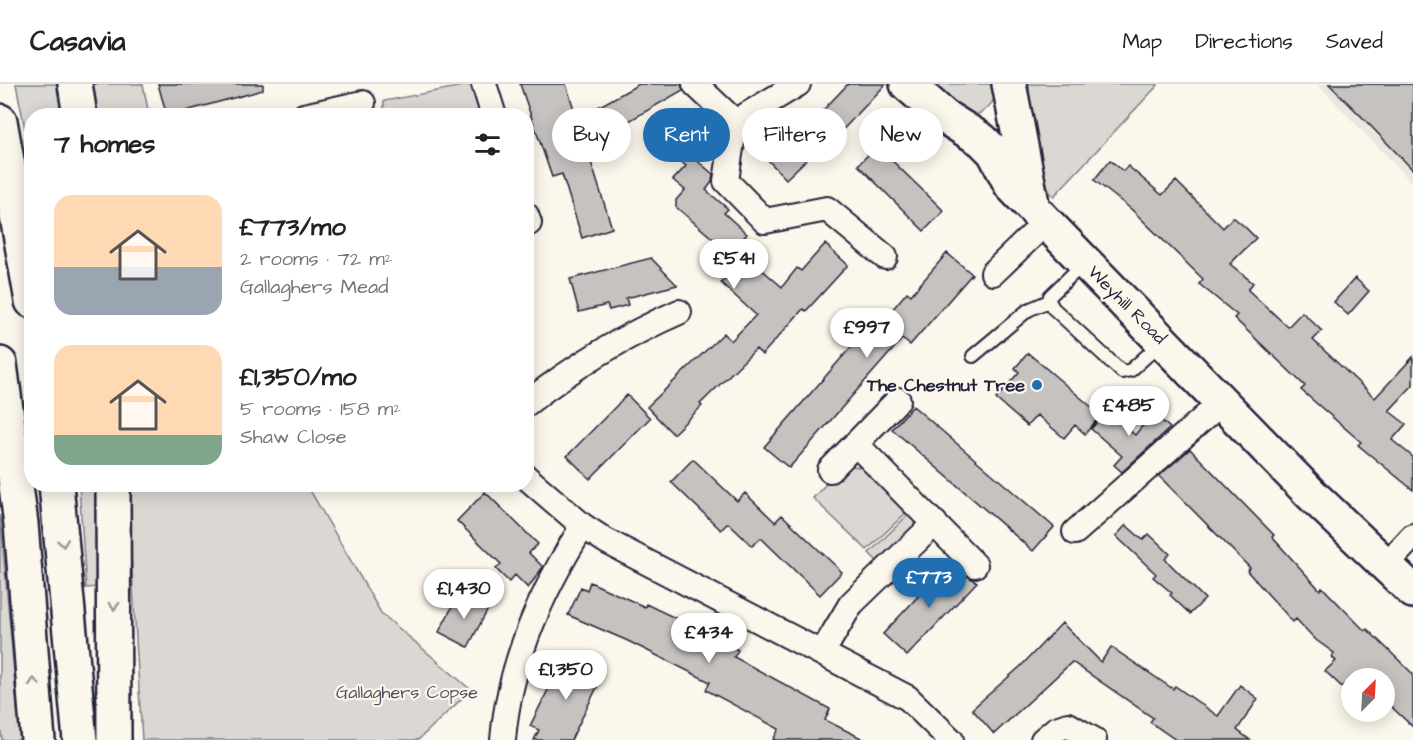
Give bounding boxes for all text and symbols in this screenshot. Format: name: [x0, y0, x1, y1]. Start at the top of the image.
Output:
text: Casavia: [30, 22, 125, 61]
text: Map: [1122, 27, 1162, 56]
text: Directions: [1195, 27, 1293, 56]
text: Saved: [1326, 27, 1383, 56]
chip: Buy: [552, 108, 631, 162]
chip: Rent: [643, 108, 730, 162]
chip: Filters: [742, 108, 847, 162]
chip: New: [859, 108, 943, 162]
text: 7 homes: [54, 126, 155, 162]
icon: filters: [471, 128, 504, 161]
text: £773/mo: [240, 209, 346, 245]
icon: home: [102, 219, 174, 291]
pin: £541: [698, 239, 770, 290]
text: £541: [713, 244, 755, 272]
text: 2 rooms · 72 m²: [240, 245, 392, 273]
street label: Weyhill Road: [1081, 260, 1172, 351]
text: Gallaghers Mead: [240, 273, 388, 301]
pin: £997: [831, 308, 903, 359]
text: £997: [844, 313, 890, 341]
text: £1,350/mo: [240, 359, 357, 395]
icon: home: [102, 369, 174, 441]
place label: The Chestnut Tree: [866, 373, 1025, 398]
marker: The Chestnut Tree: [1030, 378, 1044, 392]
pin: £485: [1093, 386, 1165, 437]
text: £485: [1103, 391, 1155, 419]
text: 5 rooms · 158 m²: [240, 395, 401, 423]
text: Shaw Close: [240, 423, 347, 451]
one-way arrow: [56, 538, 68, 547]
pin: £773: [893, 558, 965, 609]
text: £773: [906, 563, 952, 591]
pin: £1,430: [415, 569, 513, 620]
text: £1,430: [437, 574, 491, 602]
one-way arrow: [108, 601, 120, 610]
pin: £434: [673, 613, 745, 664]
text: £434: [685, 618, 733, 646]
pin: £1,350: [517, 650, 615, 701]
text: £1,350: [539, 655, 593, 683]
north arrow: [1341, 668, 1395, 722]
map controls: [1341, 668, 1395, 722]
one-way arrow: [28, 677, 41, 686]
park label: Gallaghers Copse: [336, 680, 478, 706]

